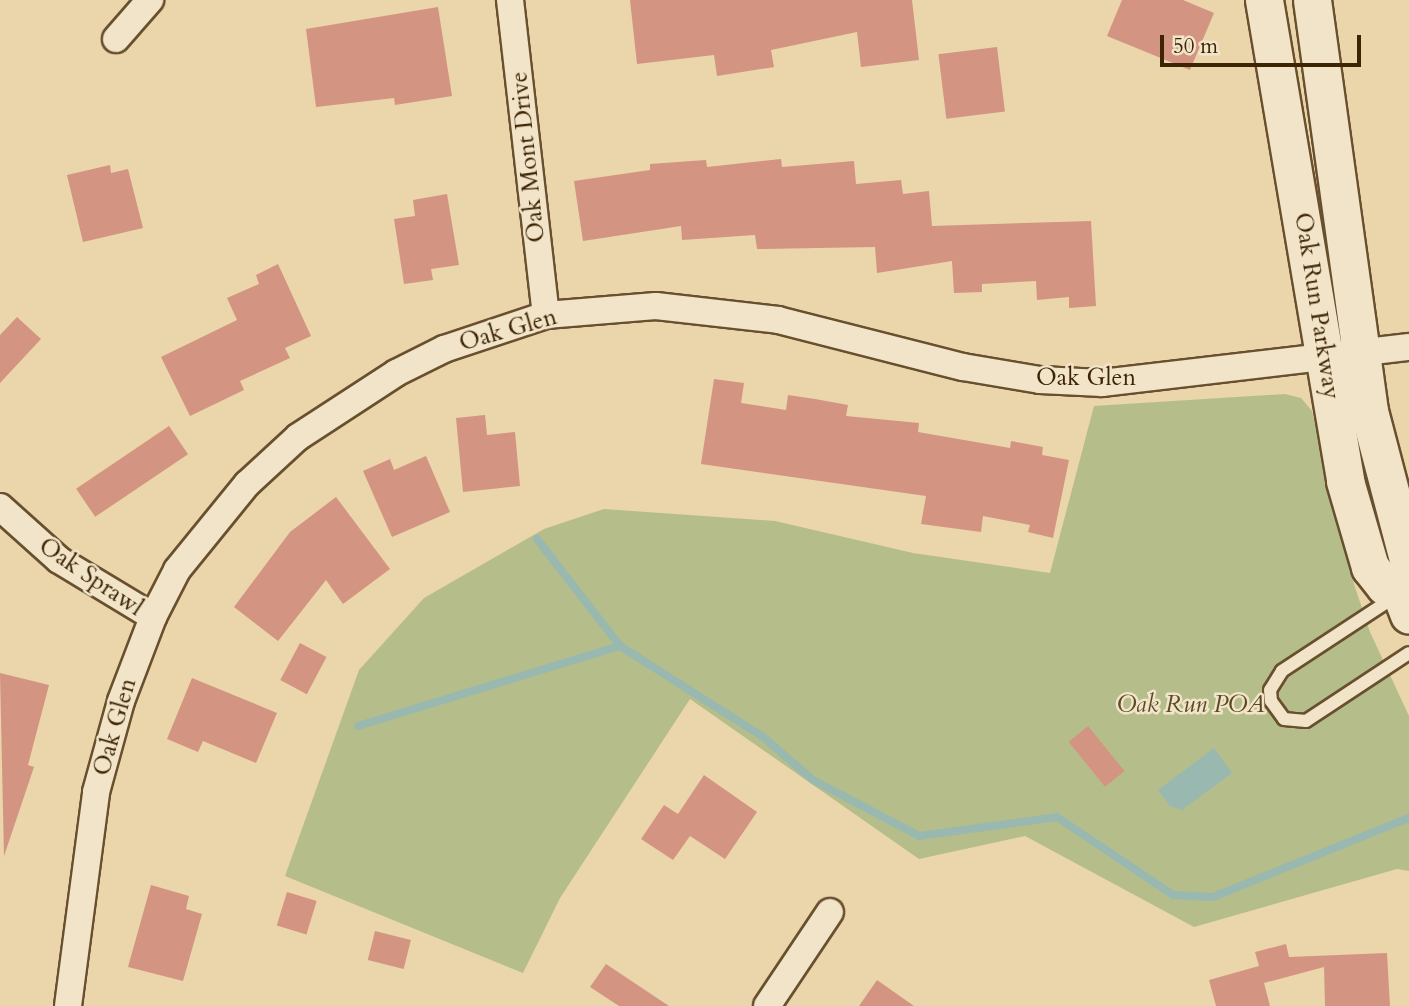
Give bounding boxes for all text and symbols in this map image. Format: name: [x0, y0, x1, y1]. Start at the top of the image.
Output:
scale bar: [1164, 21, 1365, 65]
text: 50 m: [1173, 32, 1218, 61]
street label: Oak Mont Drive: [505, 70, 551, 244]
street label: Oak Run Parkway: [1288, 211, 1346, 401]
street label: Oak Glen: [456, 302, 560, 358]
street label: Oak Glen: [1036, 364, 1136, 392]
street label: Oak Sprawl: [33, 532, 149, 622]
street label: Oak Glen: [87, 675, 143, 779]
park label: Oak Run POA: [1117, 691, 1265, 719]

